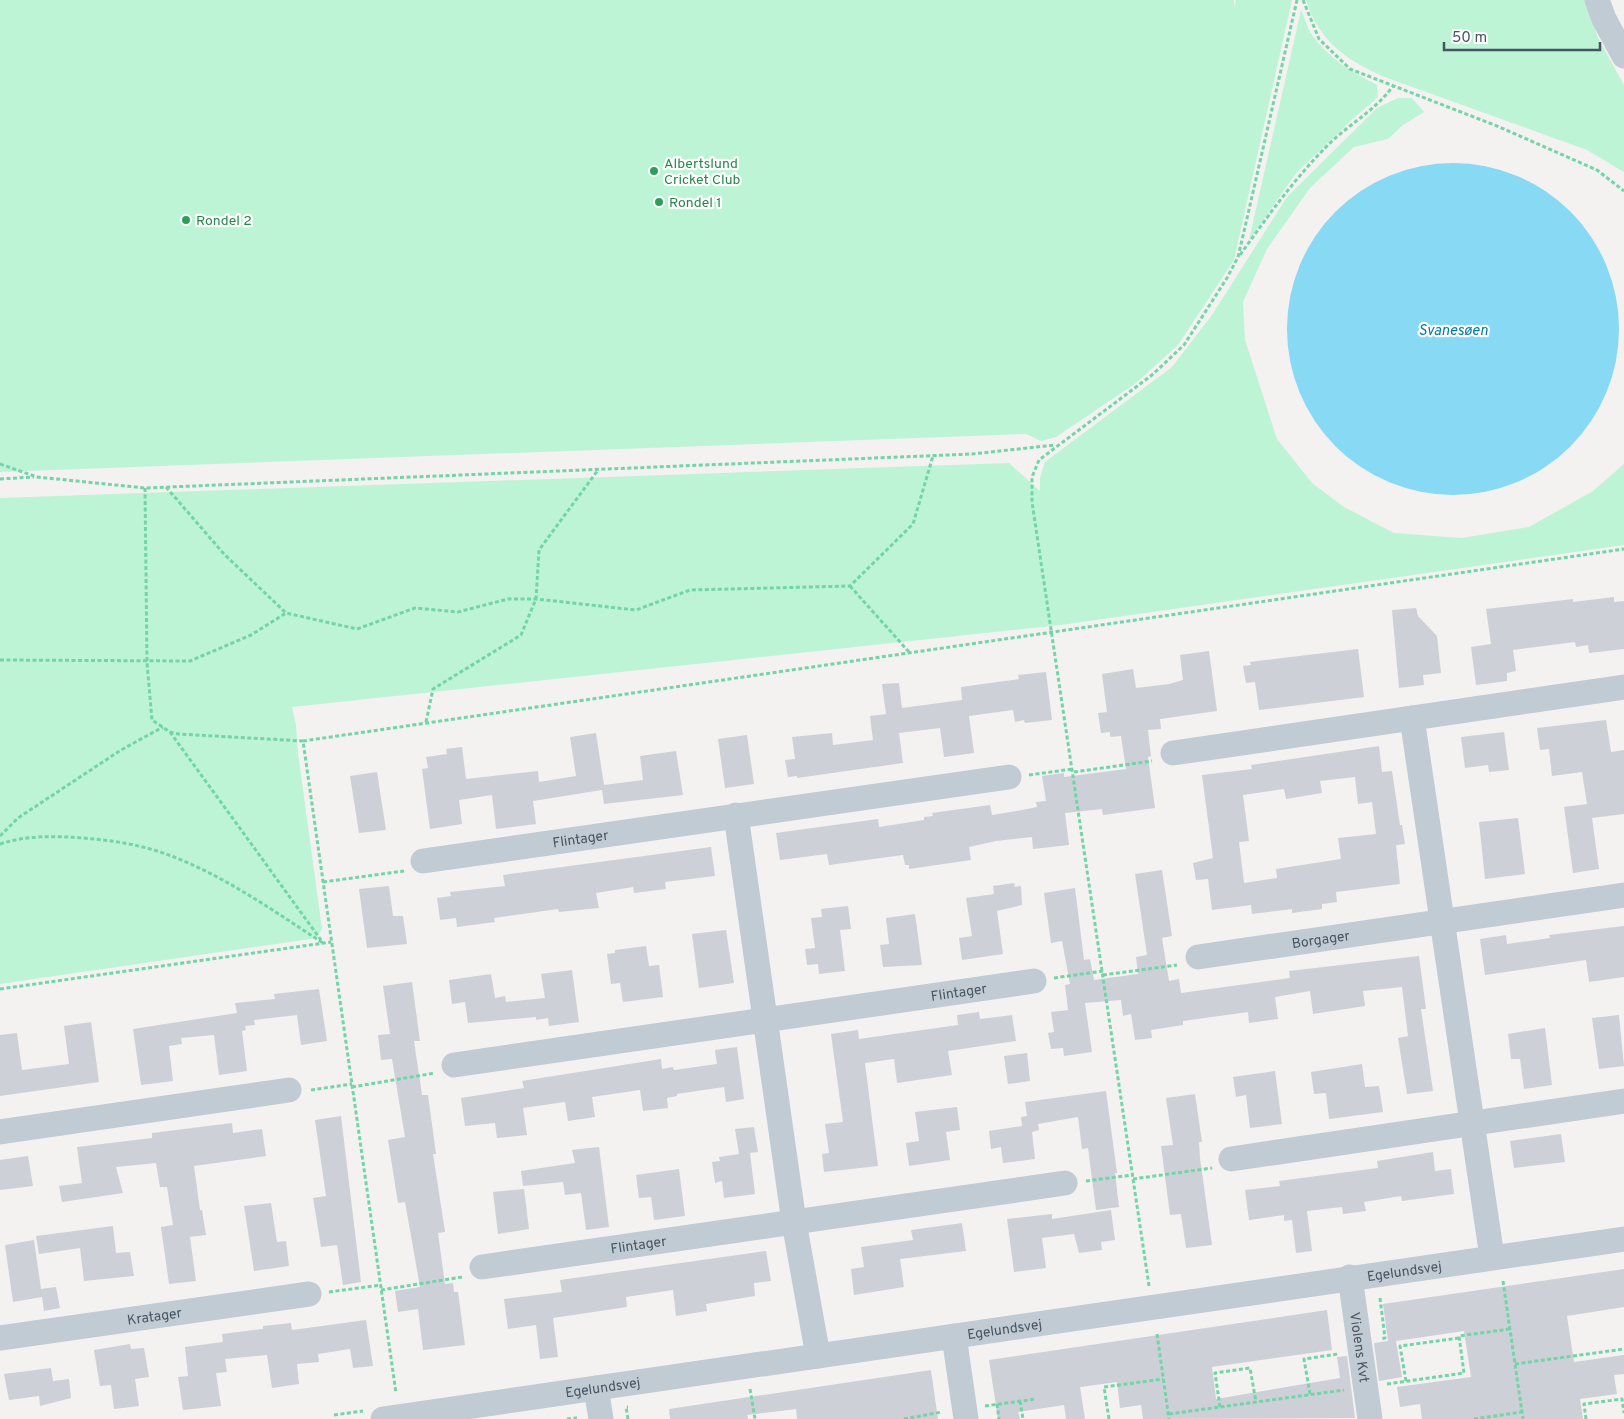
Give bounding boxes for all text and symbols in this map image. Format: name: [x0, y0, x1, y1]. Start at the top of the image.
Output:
scale bar: [1444, 20, 1600, 52]
text: 50 m: [1452, 29, 1487, 48]
place label: Albertslund Cricket Club: [664, 156, 741, 189]
marker: Albertslund Cricket Club: [648, 165, 660, 177]
place label: Rondel 1: [669, 195, 721, 212]
marker: Rondel 1: [653, 196, 665, 208]
place label: Rondel 2: [196, 213, 252, 230]
marker: Rondel 2: [180, 214, 192, 226]
water label: Svanesøen: [1418, 322, 1488, 341]
street label: Flintager: [551, 827, 610, 852]
street label: Borgager: [1291, 928, 1352, 953]
street label: Flintager: [930, 981, 989, 1006]
street label: Flintager: [609, 1233, 668, 1258]
street label: Egelundsvej: [1366, 1259, 1443, 1286]
street label: Kratager: [126, 1305, 184, 1330]
street label: Violens Kvt: [1345, 1311, 1372, 1384]
street label: Egelundsvej: [966, 1317, 1043, 1344]
street label: Egelundsvej: [564, 1375, 641, 1402]

